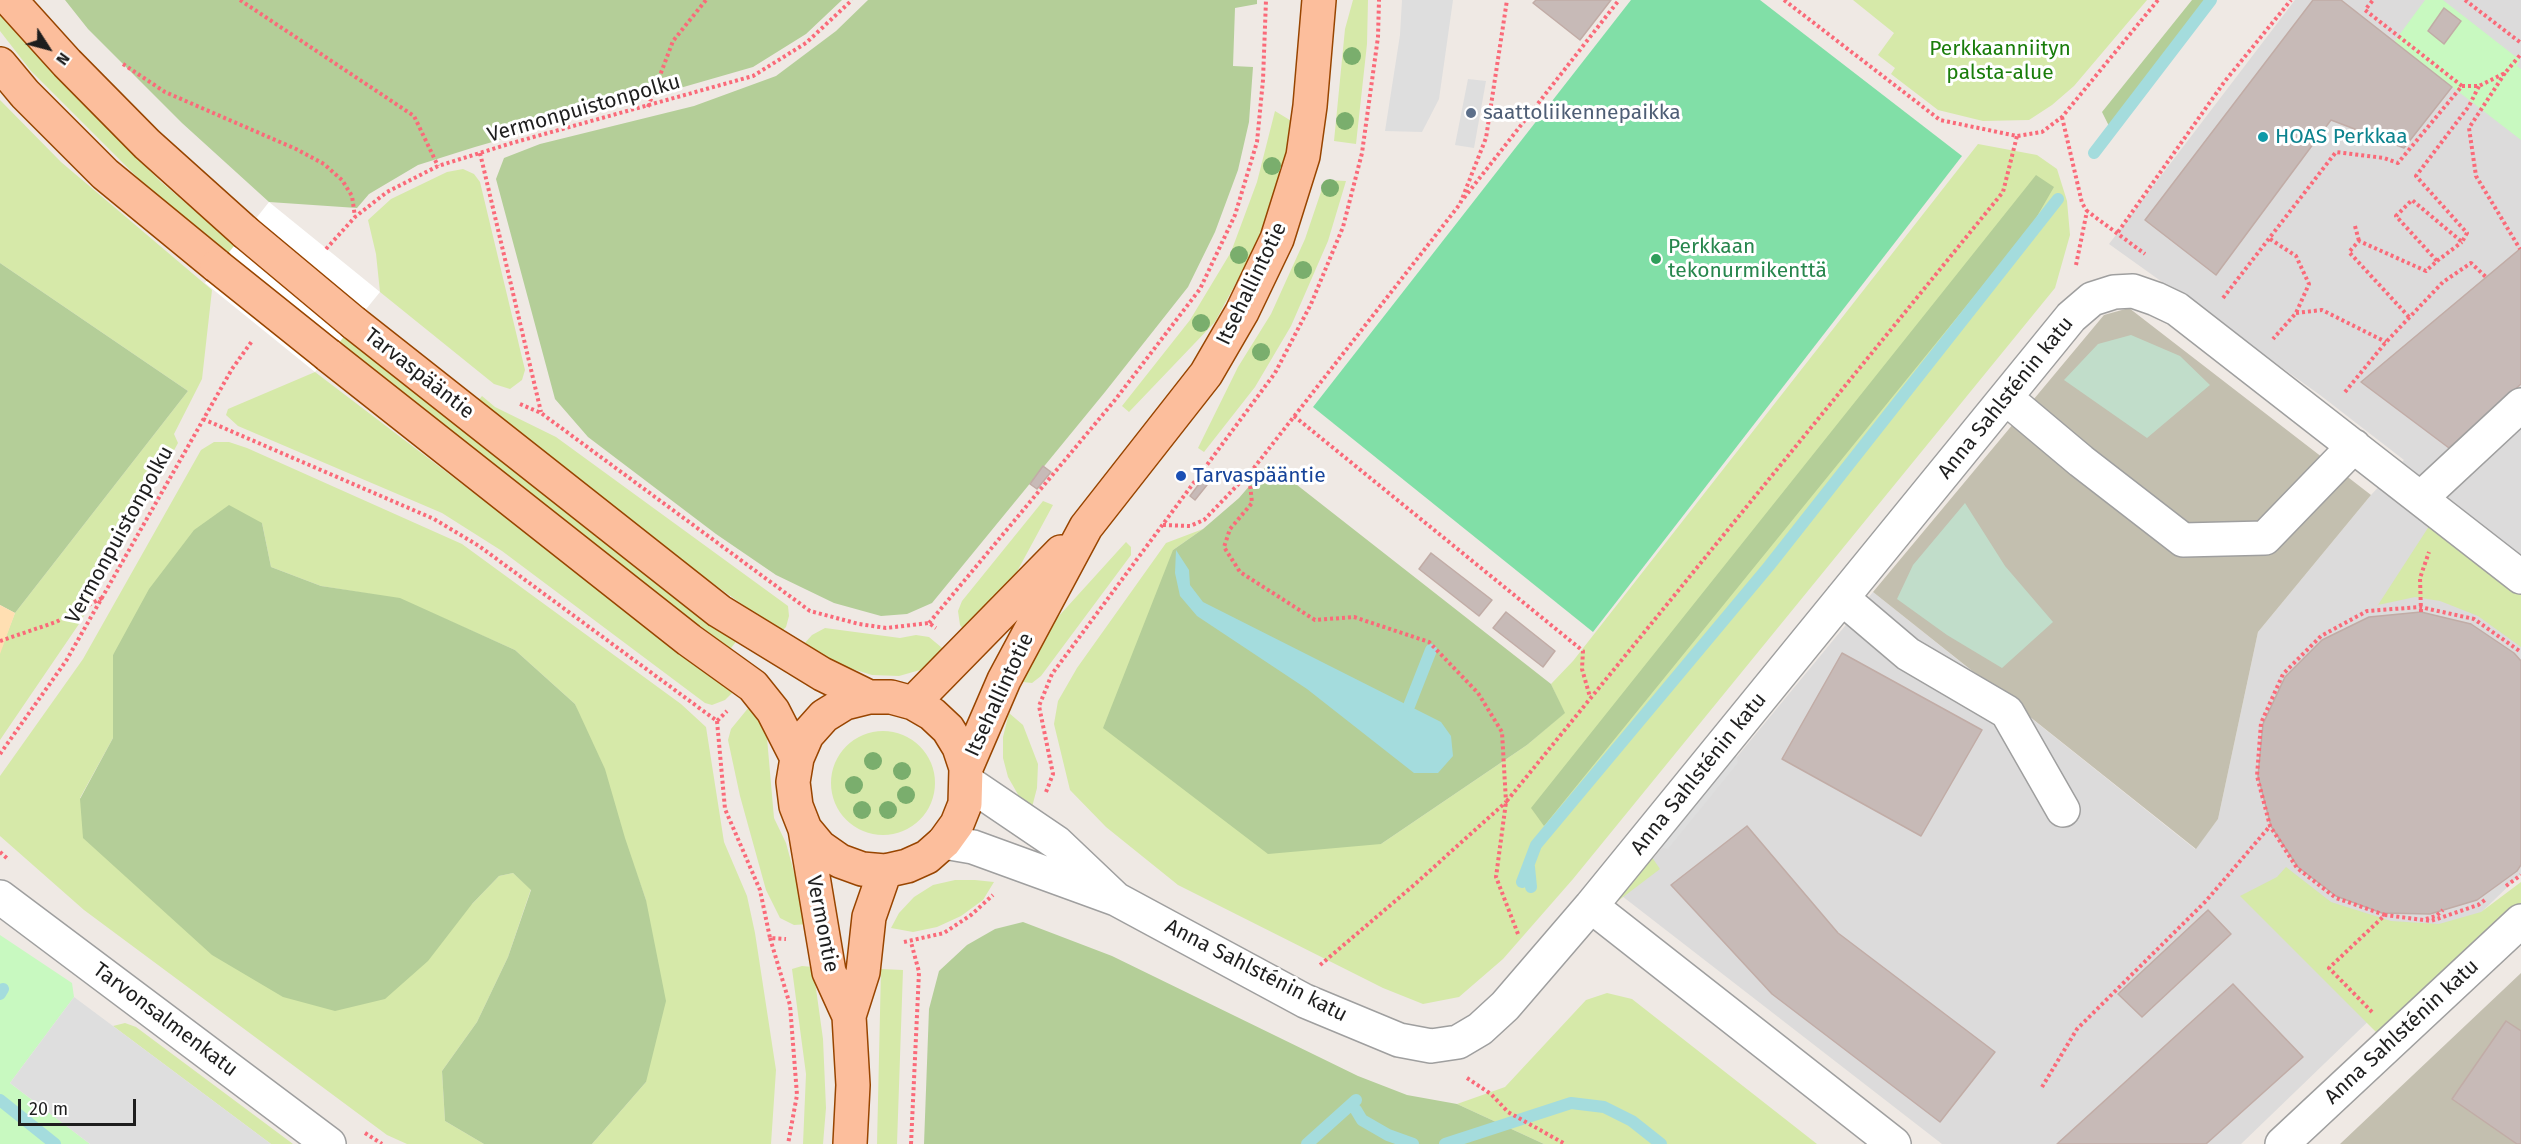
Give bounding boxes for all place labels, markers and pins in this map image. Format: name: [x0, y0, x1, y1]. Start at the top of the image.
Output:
place label: saattoliikennepaikka: [1483, 100, 1681, 126]
marker: saattoliikennepaikka: [1464, 106, 1478, 120]
place label: HOAS Perkkaa: [2275, 124, 2408, 150]
marker: HOAS Perkkaa: [2256, 130, 2270, 144]
place label: Perkkaan tekonurmikenttä: [1668, 234, 1827, 284]
marker: Perkkaan tekonurmikenttä: [1649, 252, 1663, 266]
place label: Tarvaspääntie: [1193, 463, 1326, 489]
marker: Tarvaspääntie: [1174, 469, 1188, 483]

